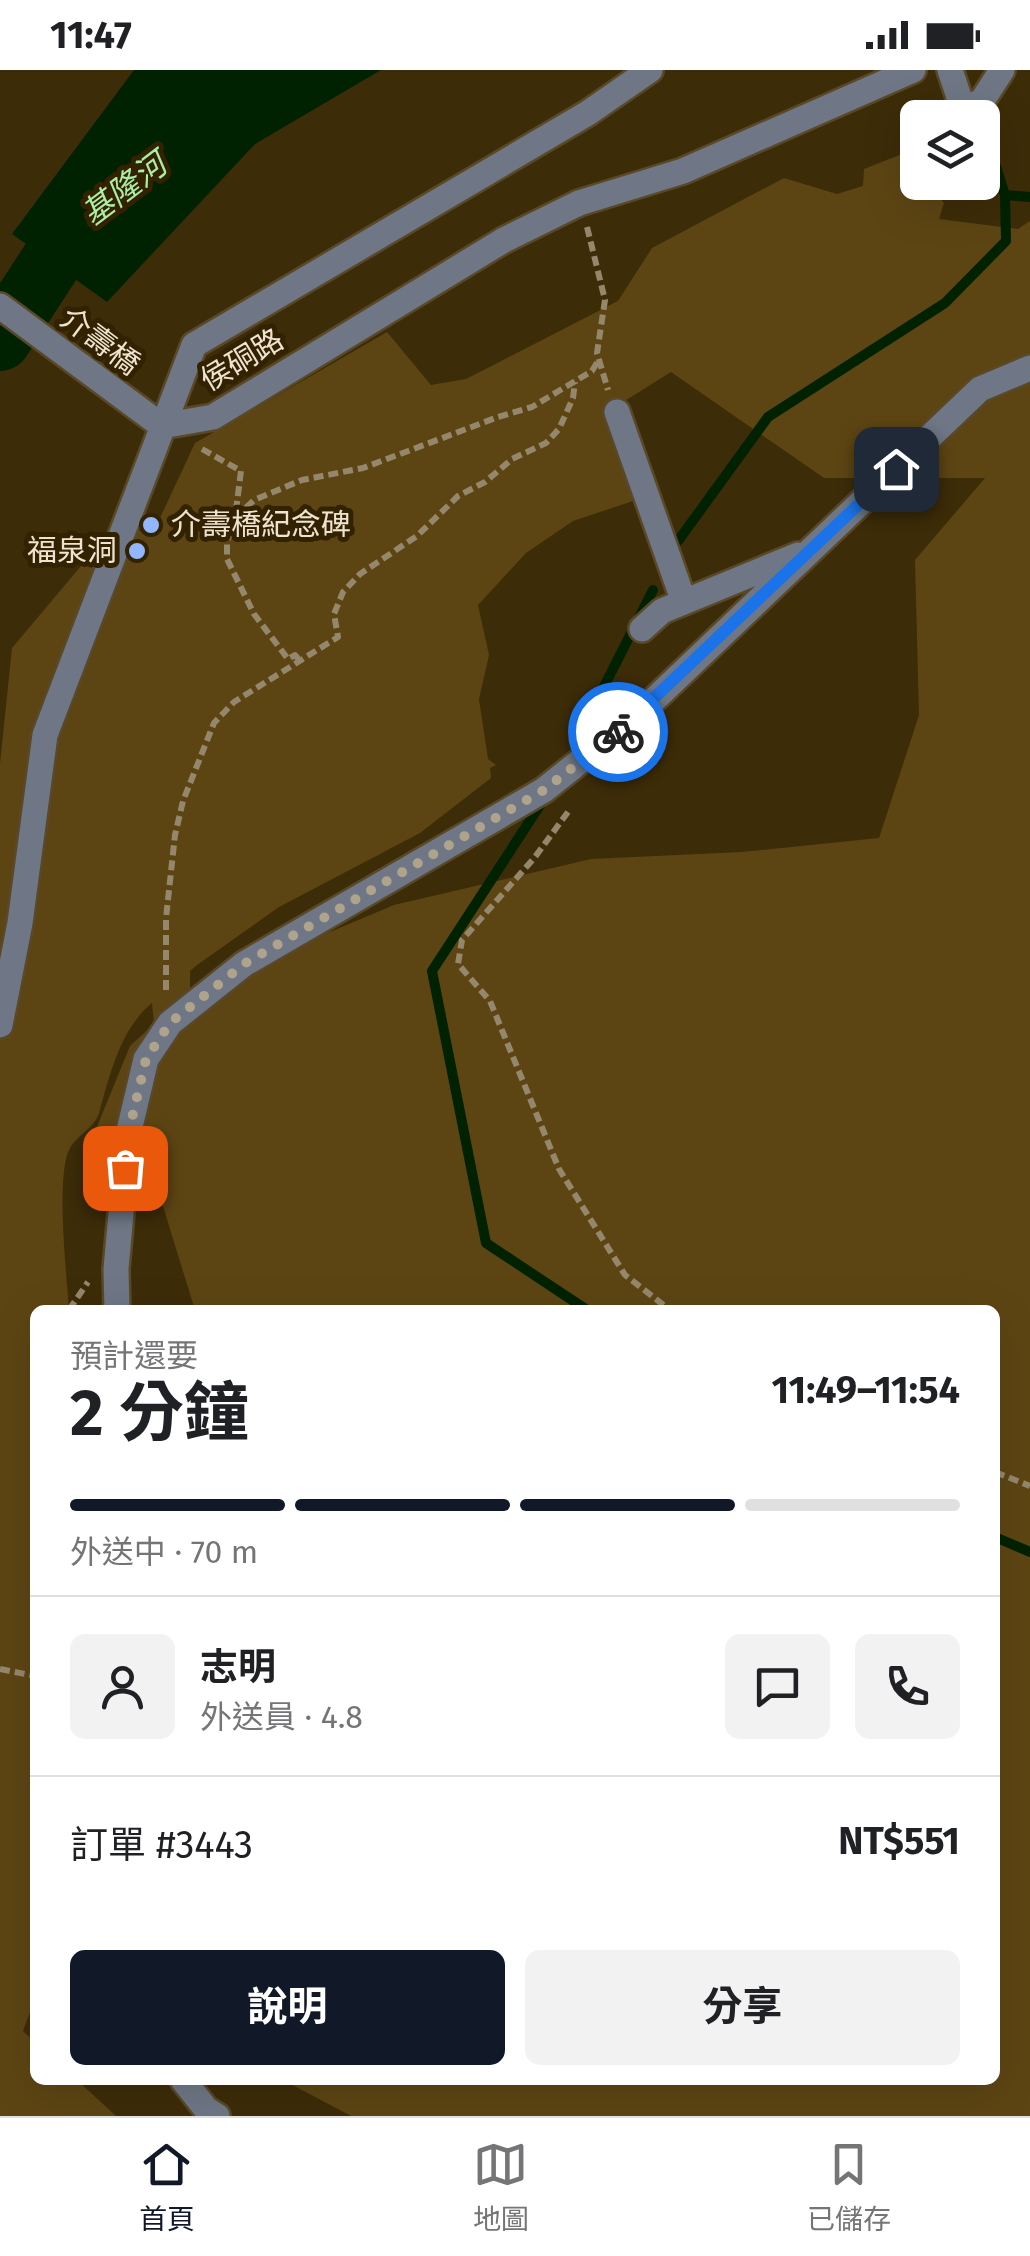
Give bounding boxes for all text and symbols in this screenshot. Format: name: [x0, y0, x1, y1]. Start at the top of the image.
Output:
text: 11:47: [50, 12, 132, 58]
map controls: [900, 100, 1000, 200]
button: layers: [900, 100, 1000, 200]
water label: 基隆河: [74, 141, 179, 233]
street label: 介壽橋: [53, 300, 147, 382]
street label: 侯硐路: [194, 321, 290, 399]
pin: [854, 427, 939, 512]
icon: home: [869, 442, 924, 497]
place label: 介壽橋紀念碑: [171, 507, 351, 543]
marker: 介壽橋紀念碑: [140, 514, 162, 536]
place label: 福泉洞: [27, 533, 117, 569]
marker: 福泉洞: [126, 540, 148, 562]
courier: [568, 682, 668, 782]
icon: bike: [591, 705, 646, 760]
pin: [83, 1126, 168, 1211]
icon: bag: [98, 1141, 153, 1196]
text: 預計還要: [70, 1337, 198, 1375]
text: 11:49–11:54: [772, 1367, 960, 1413]
text: 2 分鐘: [70, 1374, 249, 1452]
text: 外送中 · 70 m: [70, 1533, 258, 1571]
button: person: [70, 1634, 175, 1739]
button: chat: [725, 1634, 830, 1739]
button: phone: [855, 1634, 960, 1739]
text: 志明: [200, 1644, 276, 1690]
text: 外送員 · 4.8: [200, 1698, 363, 1736]
text: NT$551: [838, 1818, 960, 1864]
text: 訂單 #3443: [70, 1822, 253, 1868]
button: 說明: [70, 1950, 505, 2065]
button: 分享: [525, 1950, 960, 2065]
tab: 首頁: [139, 2137, 195, 2237]
tab: 地圖: [473, 2137, 529, 2237]
tab: 已儲存: [807, 2137, 891, 2237]

